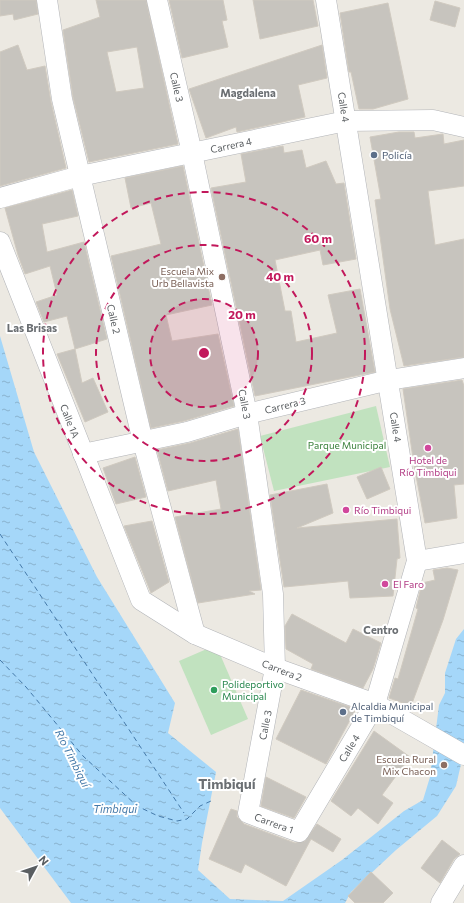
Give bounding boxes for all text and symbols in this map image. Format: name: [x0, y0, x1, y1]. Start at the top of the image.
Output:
street label: Calle 3: [168, 71, 186, 103]
district label: Magdalena: [220, 86, 276, 99]
street label: Calle 4: [336, 91, 352, 123]
street label: Carrera 4: [209, 135, 253, 155]
place label: Policía: [382, 149, 412, 161]
marker: Policía: [369, 150, 379, 160]
text: 60 m: [304, 231, 332, 245]
place label: Escuela Mix Urb Bellavista: [151, 265, 215, 289]
text: 40 m: [266, 269, 294, 283]
marker: Escuela Mix Urb Bellavista: [217, 272, 227, 282]
street label: Calle 2: [105, 303, 123, 335]
text: 20 m: [228, 307, 256, 321]
district label: Las Brisas: [7, 321, 57, 334]
centre of rings: [197, 346, 211, 360]
street label: Calle 3: [236, 388, 254, 420]
street label: Carrera 3: [263, 394, 307, 416]
street label: Calle 1A: [58, 402, 82, 440]
street label: Calle 4: [388, 411, 404, 443]
park label: Parque Municipal: [308, 439, 386, 451]
marker: Hotel de Río Timbiqui: [423, 443, 433, 453]
place label: Hotel de Río Timbiqui: [399, 454, 457, 478]
place label: Río Timbiqui: [354, 504, 411, 516]
marker: Río Timbiqui: [341, 505, 351, 515]
place label: El Faro: [393, 578, 424, 590]
marker: El Faro: [380, 579, 390, 589]
district label: Centro: [363, 623, 399, 636]
street label: Carrera 2: [260, 657, 304, 683]
place label: Polideportivo Municipal: [222, 678, 284, 702]
marker: Polideportivo Municipal: [209, 685, 219, 695]
place label: Alcaldia Municipal de Timbiquí: [351, 700, 433, 724]
marker: Alcaldia Municipal de Timbiquí: [338, 707, 348, 717]
street label: Calle 3: [256, 709, 274, 741]
water label: Río Timbiquí: [53, 727, 94, 791]
street label: Calle 4: [336, 732, 362, 764]
place label: Escuela Rural Mix Chacon: [376, 753, 436, 777]
marker: Escuela Rural Mix Chacon: [439, 760, 449, 770]
district label: Timbiquí: [198, 775, 257, 792]
water label: Timbiqui: [93, 802, 138, 815]
street label: Carrera 1: [253, 810, 295, 836]
north arrow: [16, 847, 56, 887]
text: N: [36, 853, 52, 868]

